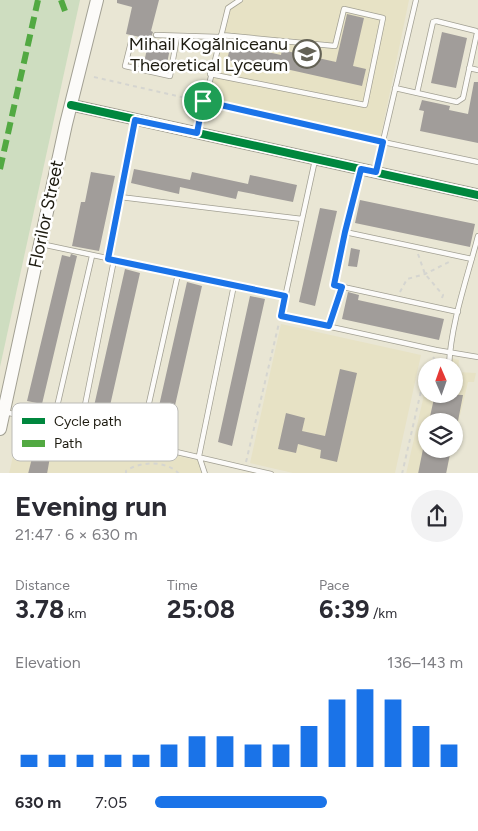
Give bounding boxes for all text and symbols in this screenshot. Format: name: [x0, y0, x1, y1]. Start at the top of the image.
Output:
place label: Mihail Kogălniceanu Theoretical Lyceum: [129, 33, 288, 76]
school or university icon: Mihail Kogălniceanu Theoretical Lyceum: [292, 39, 322, 69]
pin: [182, 80, 224, 122]
icon: arrive: [189, 87, 217, 115]
street label: Florilor Street: [24, 158, 68, 270]
north arrow: [418, 358, 462, 402]
map controls: [418, 358, 463, 458]
legend: [12, 403, 178, 461]
text: Cycle path: [54, 413, 122, 430]
button: layers: [418, 413, 463, 458]
text: Path: [54, 435, 82, 452]
text: Evening run: [15, 489, 167, 523]
button: share: [411, 490, 463, 542]
text: 21:47 · 6 × 630 m: [15, 525, 138, 544]
text: Distance: [15, 577, 70, 594]
text: Time: [167, 577, 198, 594]
text: Pace: [319, 577, 349, 594]
text: 3.78: [15, 594, 64, 624]
text: 25:08: [167, 594, 235, 624]
text: 6:39: [319, 594, 369, 624]
text: km: [64, 605, 86, 622]
text: /km: [369, 605, 397, 622]
text: Elevation: [15, 653, 81, 672]
text: 136–143 m: [387, 653, 463, 672]
text: 630 m: [15, 793, 61, 812]
text: 7:05: [95, 793, 127, 812]

